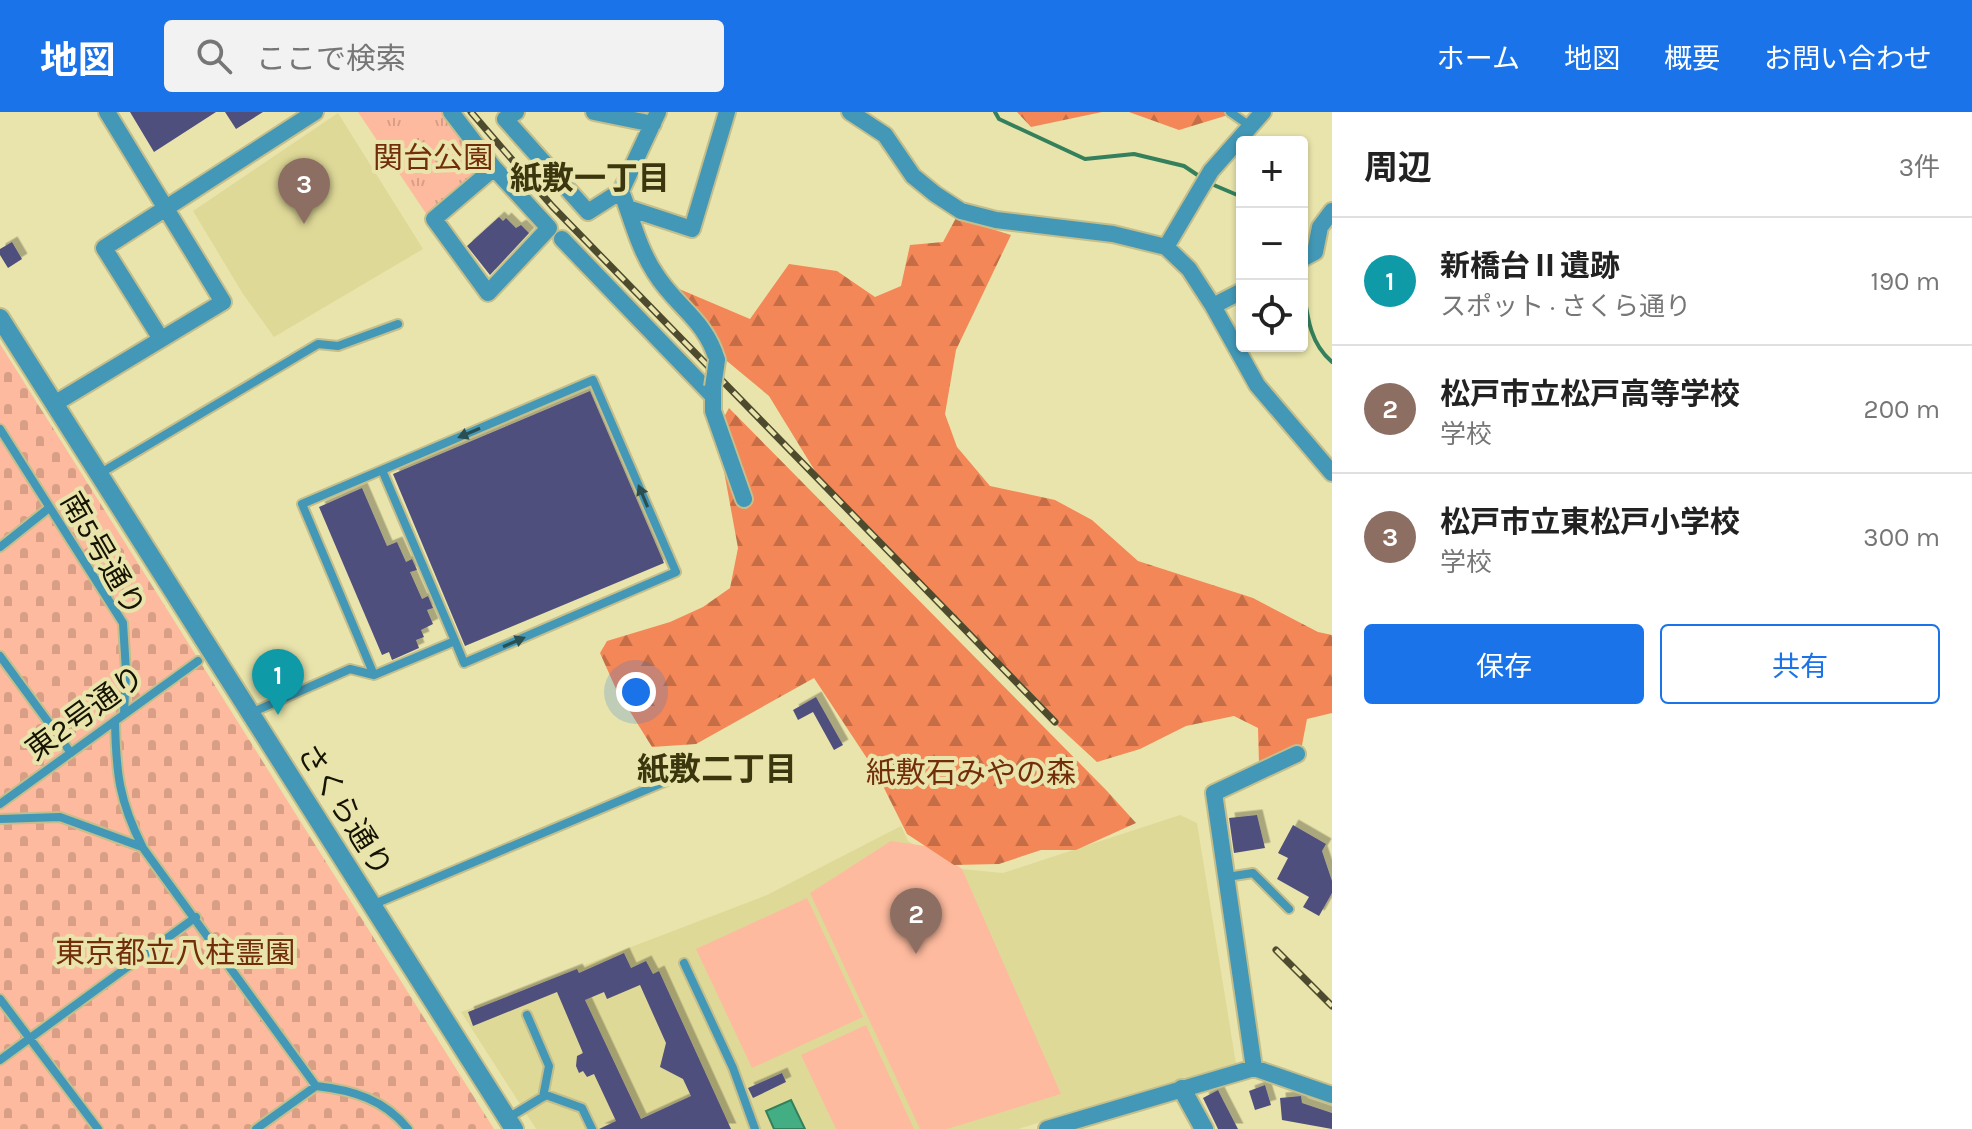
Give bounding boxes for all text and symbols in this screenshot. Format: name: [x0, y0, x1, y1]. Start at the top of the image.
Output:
search box: [164, 20, 724, 92]
icon: search: [192, 34, 236, 78]
text: 地図: [40, 38, 116, 83]
text: ここで検索: [256, 41, 406, 77]
text: ホーム: [1437, 42, 1520, 75]
text: 地図: [1564, 42, 1620, 75]
text: 概要: [1664, 42, 1720, 75]
text: お問い合わせ: [1764, 42, 1932, 75]
map controls: [1236, 136, 1308, 352]
button: +: [1236, 136, 1308, 208]
park label: 関台公園: [373, 140, 493, 176]
text: 周辺: [1364, 148, 1432, 188]
text: 3件: [1899, 152, 1940, 183]
pin: 3: [278, 158, 330, 224]
district label: 紙敷一丁目: [510, 160, 670, 197]
button: −: [1236, 208, 1308, 280]
text: 新橋台Ⅱ遺跡: [1440, 248, 1620, 284]
text: 1: [1385, 266, 1395, 297]
text: 190 m: [1870, 266, 1940, 297]
button: locate: [1236, 280, 1308, 352]
text: スポット · さくら通り: [1440, 291, 1691, 322]
text: 松戸市立松戸高等学校: [1440, 376, 1740, 412]
text: 2: [1382, 394, 1398, 425]
text: 200 m: [1864, 394, 1940, 425]
text: 学校: [1440, 419, 1492, 450]
one-way arrow: [458, 426, 481, 439]
one-way arrow: [636, 484, 649, 507]
street label: 南5号通り: [53, 486, 153, 622]
text: 松戸市立東松戸小学校: [1440, 504, 1740, 540]
text: 3: [1382, 522, 1398, 553]
text: 300 m: [1863, 522, 1940, 553]
text: 学校: [1440, 547, 1492, 578]
button: 保存: [1364, 624, 1644, 704]
button: 共有: [1660, 624, 1940, 704]
one-way arrow: [502, 636, 525, 649]
pin: 1: [252, 649, 304, 715]
street label: 東2号通り: [19, 658, 151, 768]
your location: [616, 672, 656, 712]
street label: さくら通り: [290, 737, 400, 883]
district label: 紙敷二丁目: [637, 751, 797, 788]
park label: 紙敷石みやの森: [866, 755, 1076, 791]
pin: 2: [890, 888, 942, 954]
park label: 東京都立八柱霊園: [55, 935, 295, 971]

